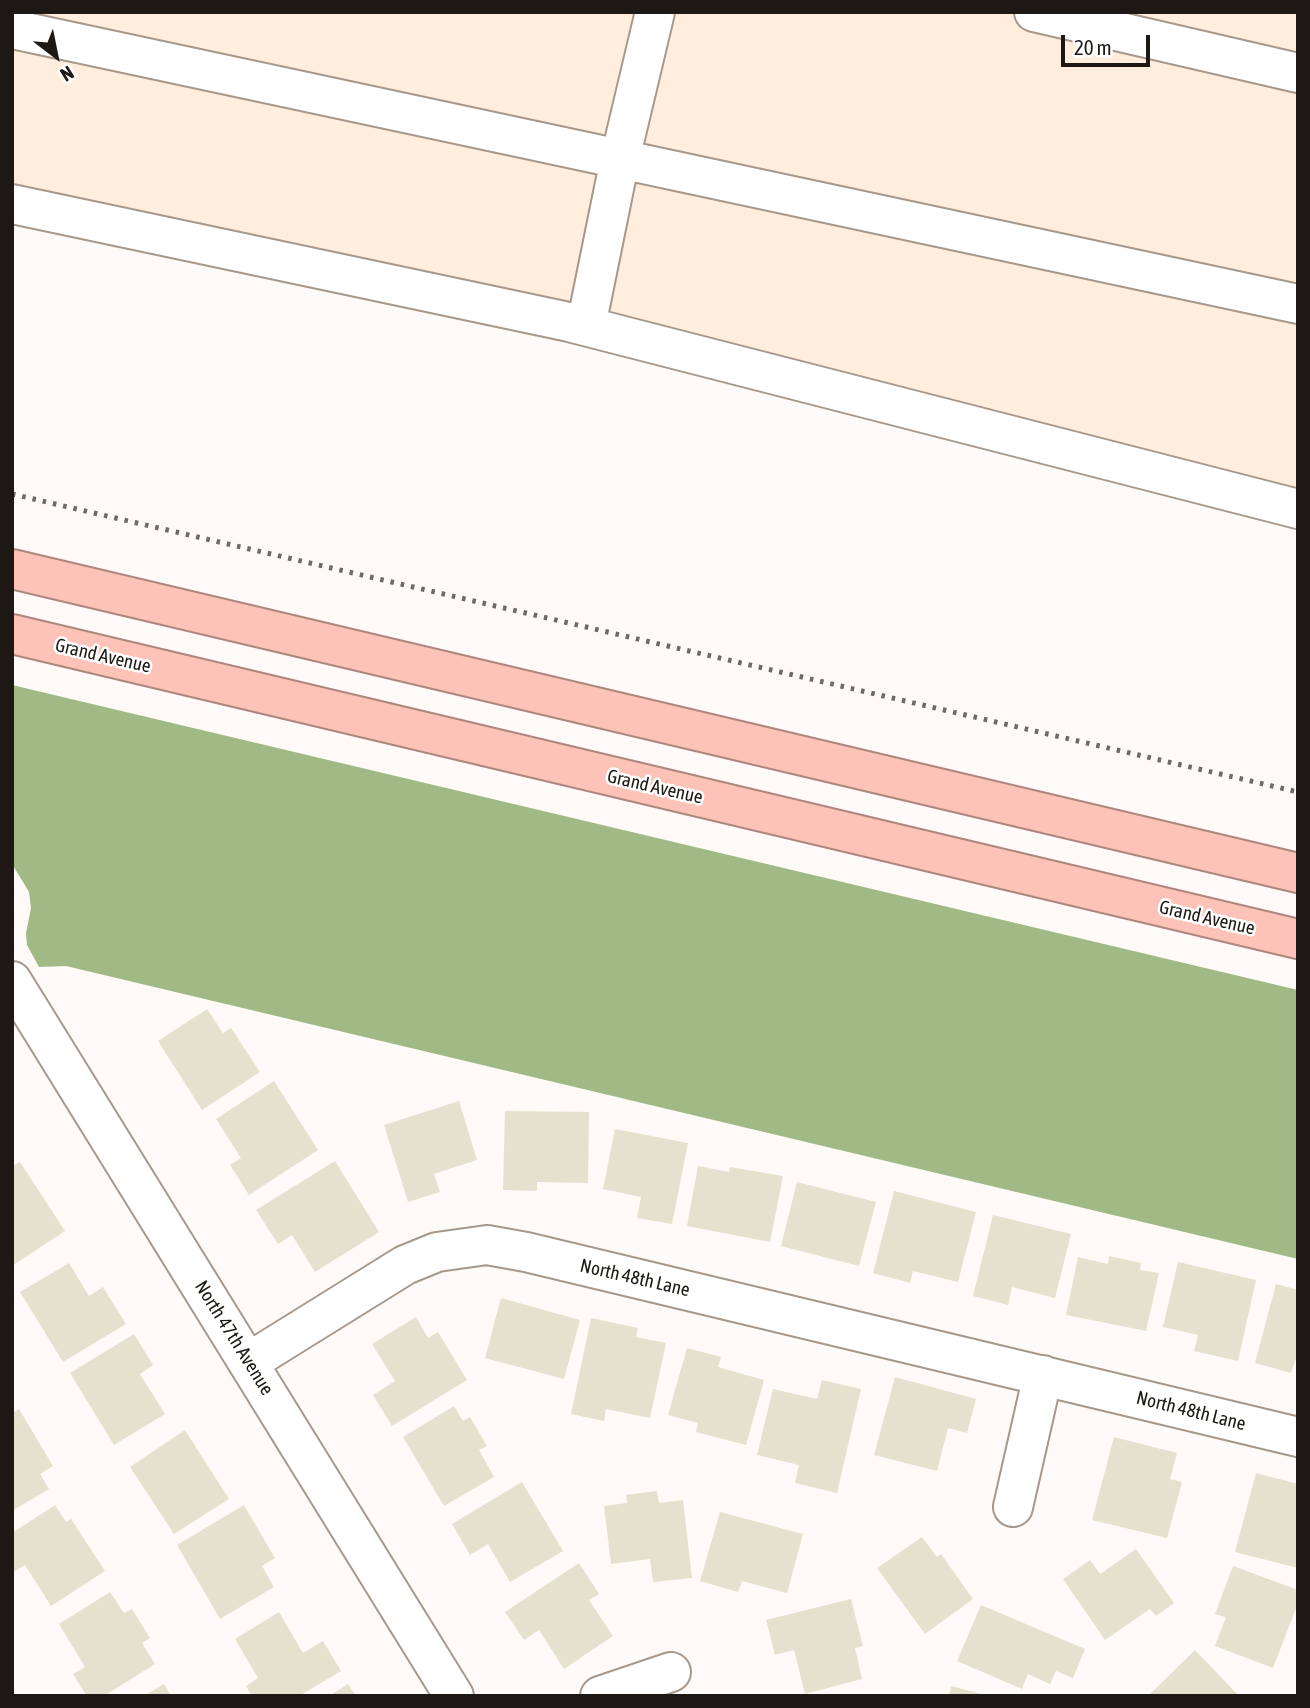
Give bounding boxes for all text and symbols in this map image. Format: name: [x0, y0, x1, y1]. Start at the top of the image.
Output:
north arrow: [21, 21, 91, 91]
scale bar: [1065, 21, 1154, 65]
text: 20 m: [1074, 35, 1112, 59]
text: N: [57, 62, 78, 86]
street label: Grand Avenue: [53, 634, 153, 678]
street label: Grand Avenue: [605, 765, 705, 809]
street label: Grand Avenue: [1157, 896, 1257, 940]
street label: North 48th Lane: [578, 1254, 692, 1302]
street label: North 47th Avenue: [190, 1277, 278, 1399]
street label: North 48th Lane: [1134, 1386, 1248, 1436]

